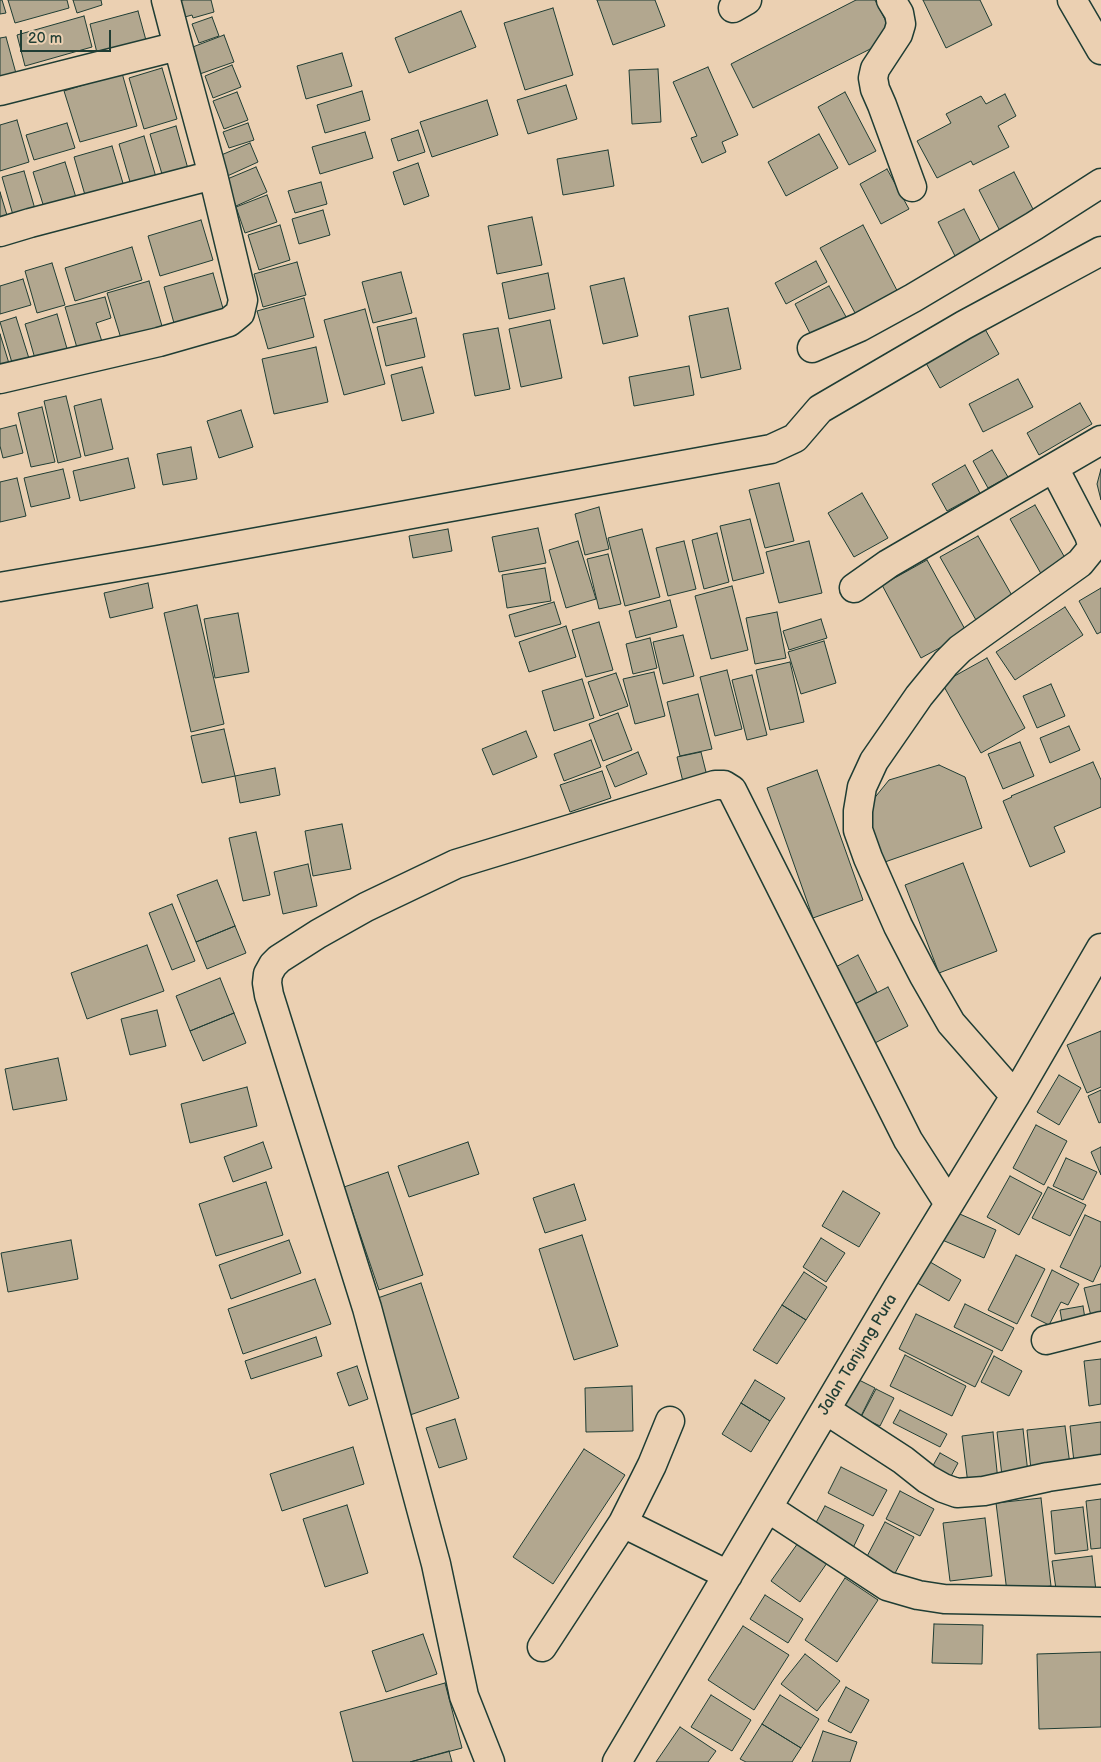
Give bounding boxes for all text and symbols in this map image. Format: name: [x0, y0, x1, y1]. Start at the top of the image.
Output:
scale bar: [22, 20, 114, 52]
text: 20 m: [28, 29, 62, 48]
street label: Jalan Tanjung Pura: [814, 1291, 902, 1419]

